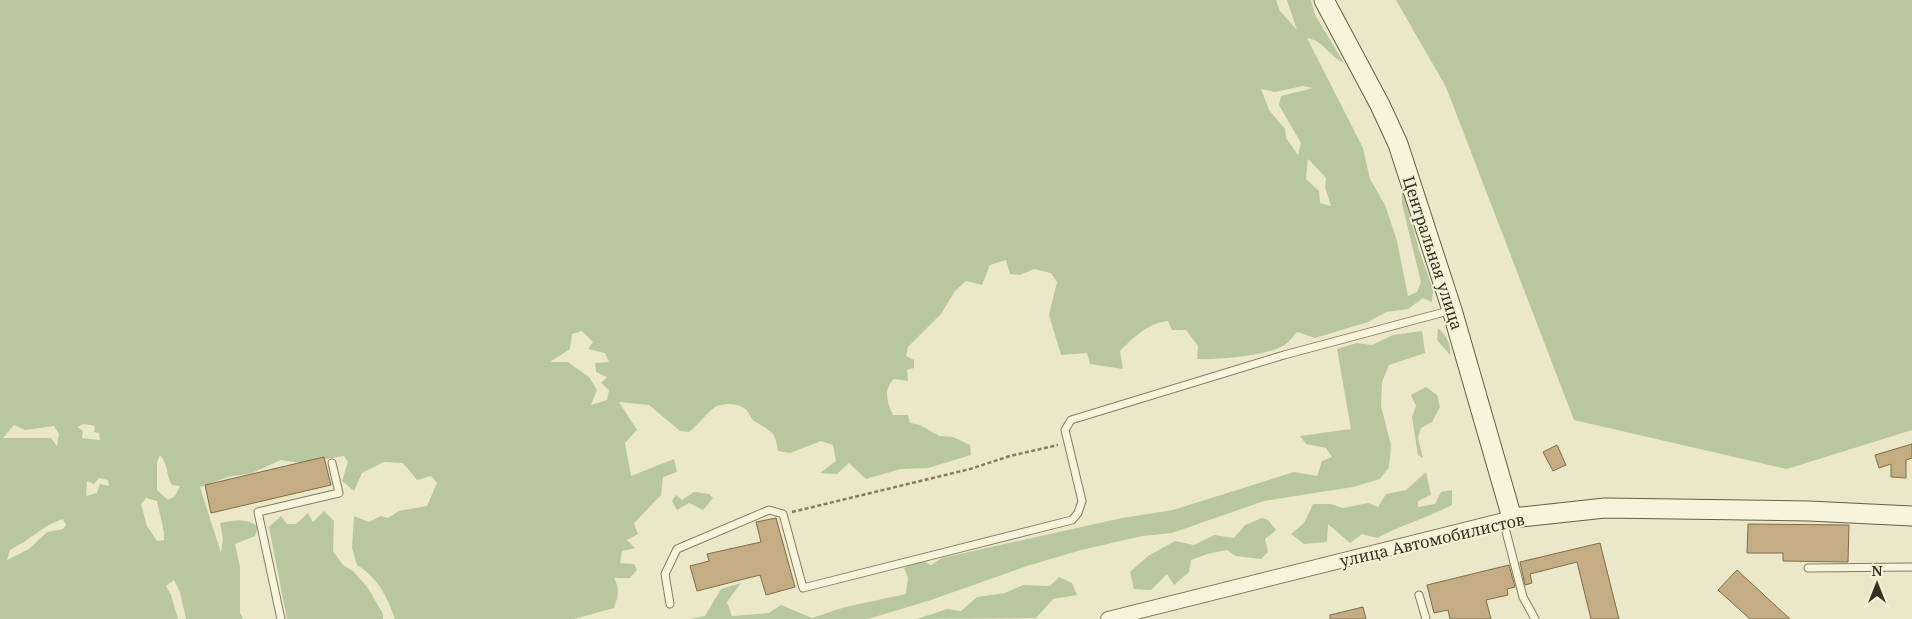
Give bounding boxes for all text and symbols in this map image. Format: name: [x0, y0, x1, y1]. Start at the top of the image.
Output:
street label: Центральная улица: [1398, 173, 1468, 333]
street label: улица Автомобилистов: [1337, 508, 1527, 572]
north arrow: [1852, 559, 1902, 609]
text: N: [1871, 561, 1883, 580]

